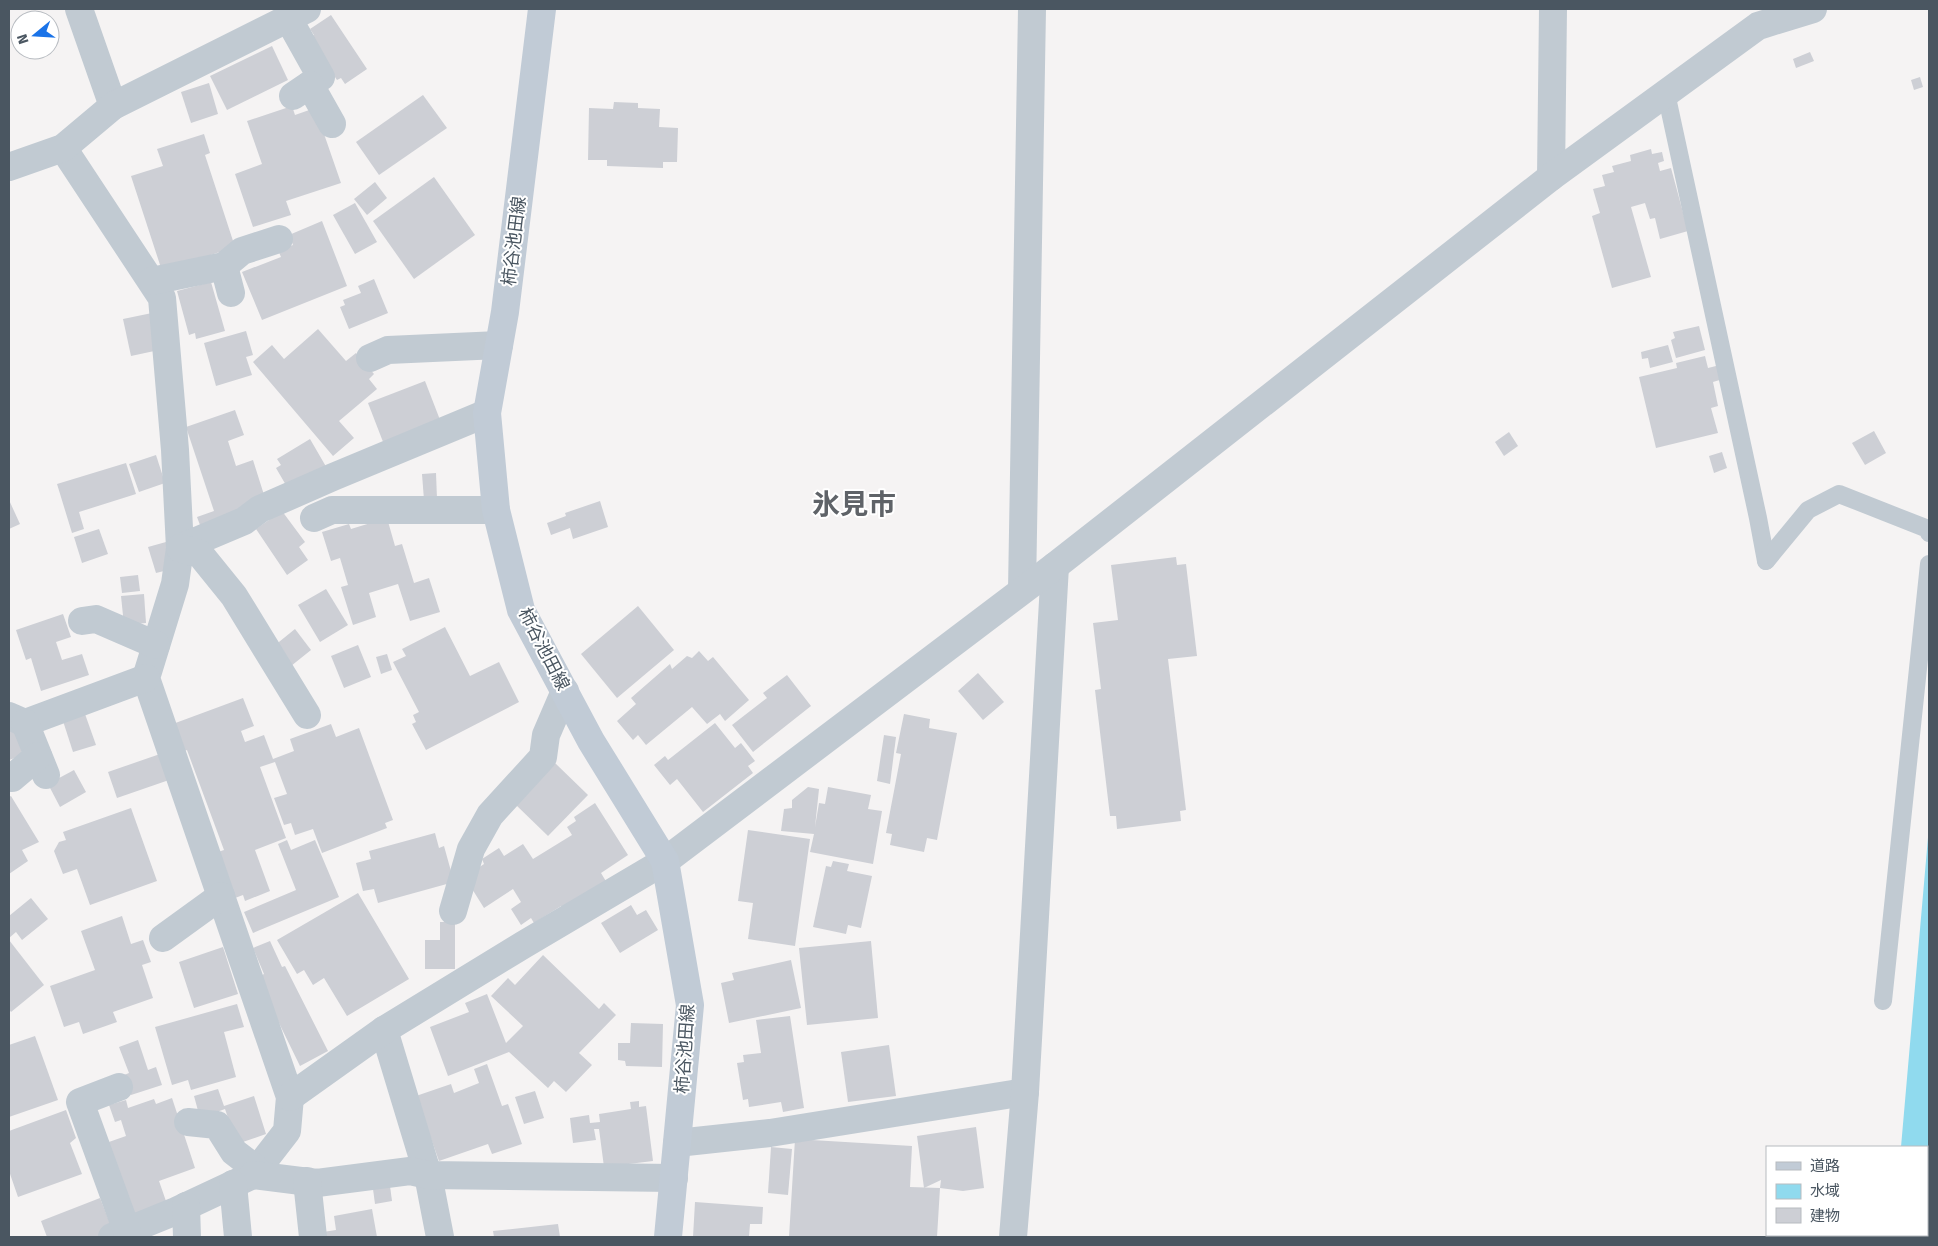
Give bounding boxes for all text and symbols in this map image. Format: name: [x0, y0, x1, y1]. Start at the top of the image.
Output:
north arrow: [10, 10, 60, 60]
text: N: [14, 32, 33, 46]
street label: 柿谷池田線: [498, 195, 530, 287]
district label: 氷見市: [812, 488, 896, 521]
street label: 柿谷池田線: [514, 604, 574, 694]
street label: 柿谷池田線: [671, 1003, 699, 1095]
legend: [1766, 1146, 1928, 1236]
text: 道路: [1810, 1157, 1840, 1175]
text: 水域: [1810, 1182, 1840, 1200]
text: 建物: [1810, 1207, 1840, 1225]

